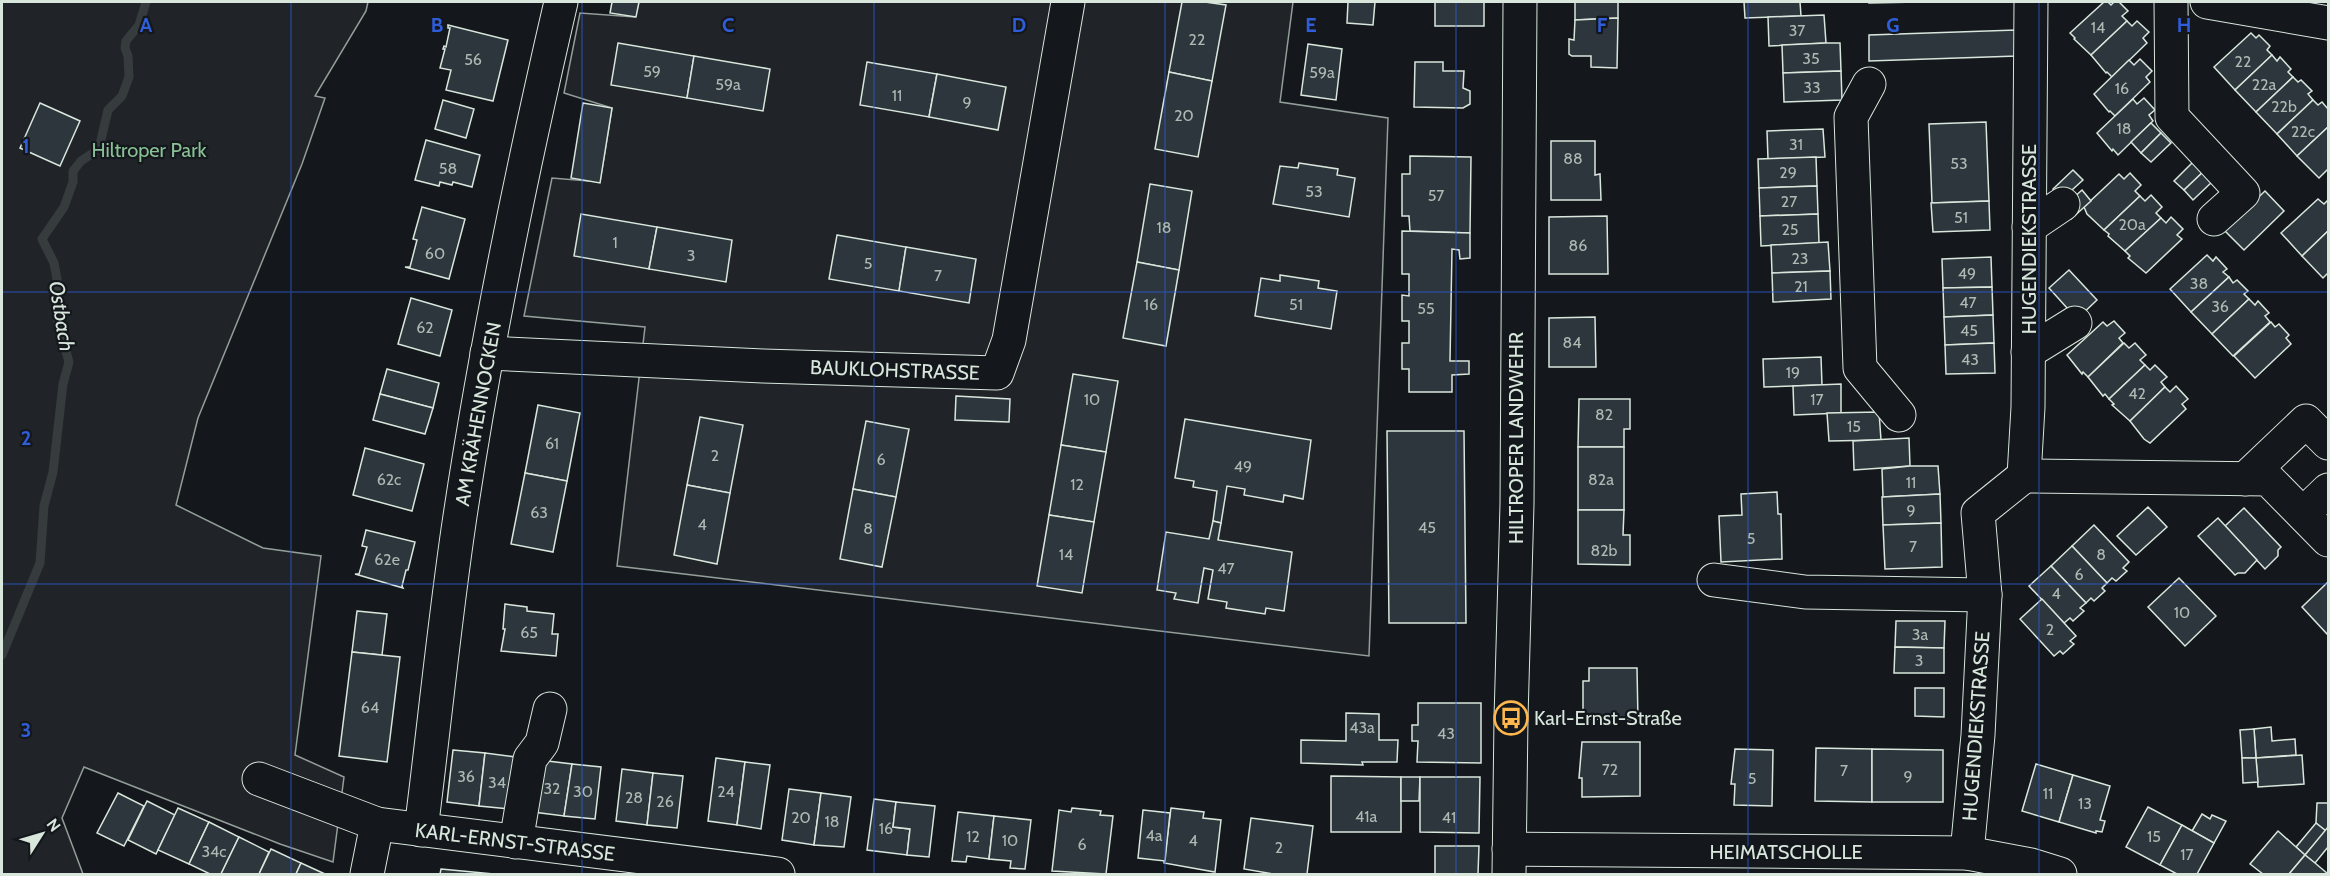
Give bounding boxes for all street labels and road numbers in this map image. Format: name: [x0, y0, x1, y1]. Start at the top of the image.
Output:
street label: HUGENDIEKSTRASSE: [2017, 144, 2041, 334]
street label: AM KRÄHENNOCKEN: [450, 320, 506, 508]
street label: HILTROPER LANDWEHR: [1504, 332, 1528, 544]
street label: BAUKLOHSTRASSE: [810, 355, 980, 385]
street label: HUGENDIEKSTRASSE: [1957, 630, 1995, 822]
street label: KARL-ERNST-STRASSE: [414, 818, 616, 866]
street label: HEIMATSCHOLLE: [1710, 840, 1862, 864]

